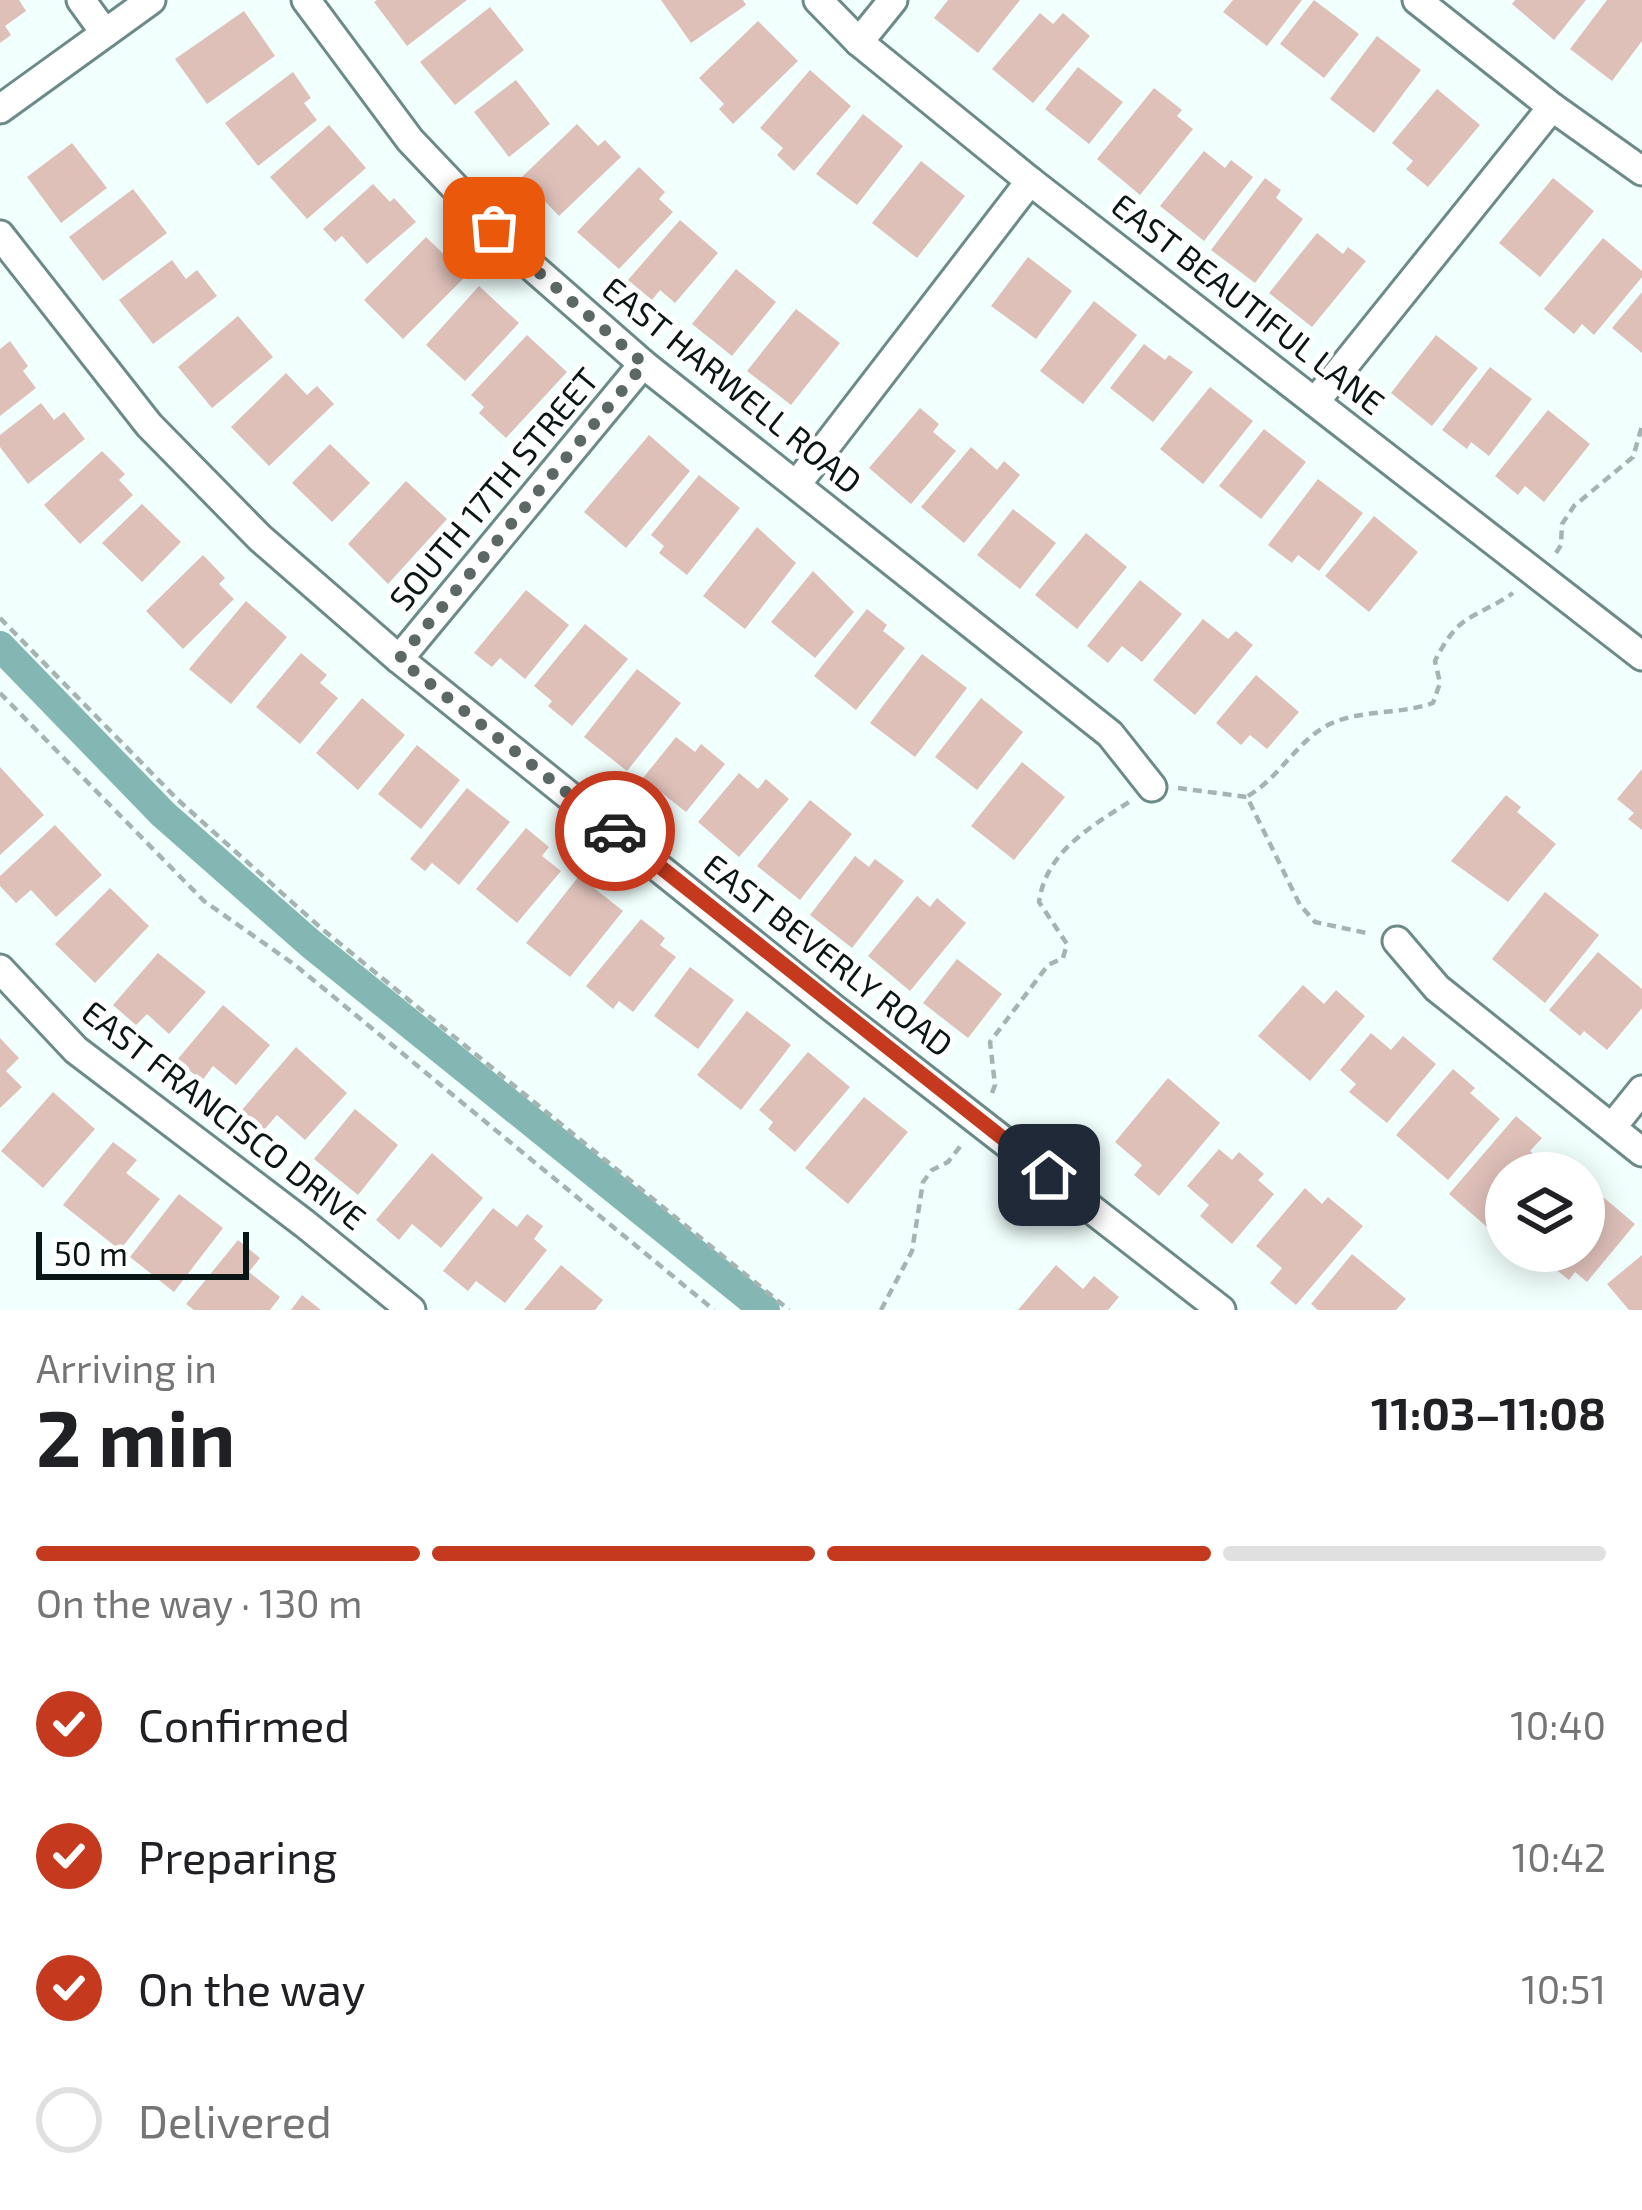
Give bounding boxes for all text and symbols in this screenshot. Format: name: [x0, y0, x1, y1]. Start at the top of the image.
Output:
pin: [443, 177, 545, 279]
street label: EAST BEAUTIFUL LANE: [1104, 184, 1393, 422]
icon: bag: [461, 195, 527, 261]
street label: EAST HARWELL ROAD: [595, 268, 870, 501]
street label: SOUTH 17TH STREET: [380, 359, 606, 618]
courier: [555, 771, 675, 891]
icon: car: [582, 798, 648, 864]
street label: EAST BEVERLY ROAD: [696, 845, 961, 1064]
street label: EAST FRANCISCO DRIVE: [75, 991, 374, 1237]
pin: [998, 1124, 1100, 1226]
icon: home: [1016, 1142, 1082, 1208]
map controls: [1485, 1152, 1605, 1272]
button: layers: [1485, 1152, 1605, 1272]
scale bar: [36, 1226, 249, 1279]
text: 50 m: [54, 1233, 128, 1273]
text: Arriving in: [36, 1344, 217, 1391]
text: 11:03–11:08: [1371, 1385, 1606, 1439]
text: 2 min: [36, 1389, 235, 1483]
text: On the way · 130 m: [36, 1579, 362, 1626]
icon: check: [36, 1691, 102, 1757]
text: Confirmed: [138, 1697, 350, 1751]
text: 10:40: [1510, 1701, 1606, 1748]
icon: check: [36, 1823, 102, 1889]
text: Preparing: [138, 1829, 337, 1883]
text: 10:42: [1512, 1833, 1606, 1880]
icon: check: [36, 1955, 102, 2021]
text: On the way: [138, 1961, 365, 2015]
text: 10:51: [1521, 1965, 1606, 2012]
text: Delivered: [138, 2093, 332, 2147]

